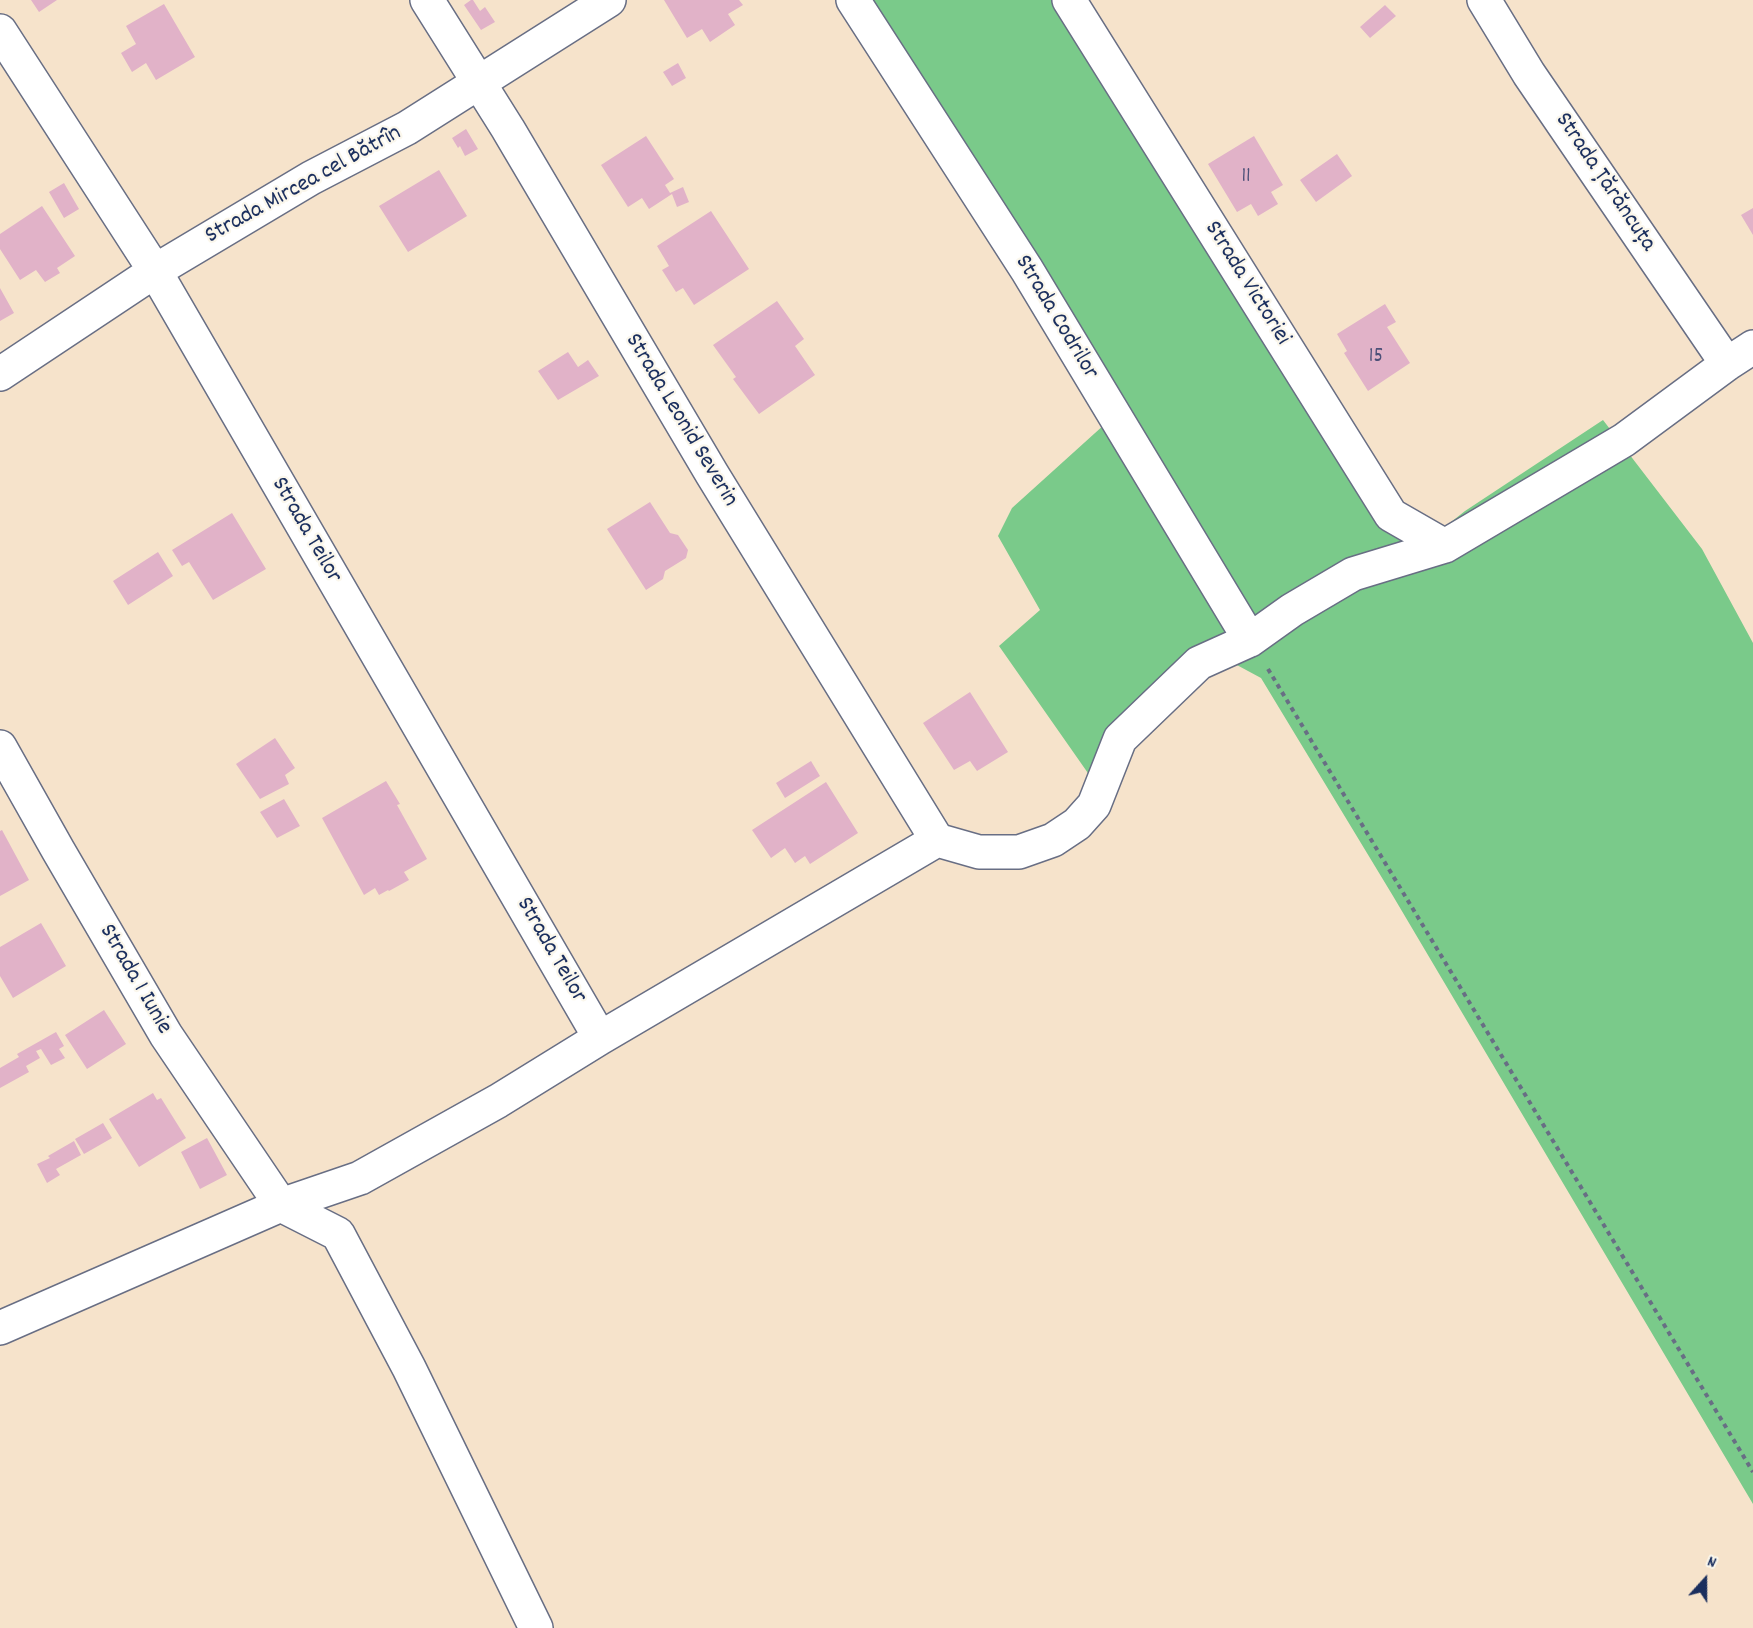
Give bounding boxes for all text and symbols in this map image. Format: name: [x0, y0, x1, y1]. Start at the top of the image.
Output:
street label: Strada Țărăncuța: [1547, 108, 1661, 258]
street label: Strada Mircea cel Bătrîn: [201, 120, 407, 252]
house number: 11: [1241, 165, 1251, 191]
street label: Strada Victoriei: [1196, 217, 1296, 351]
street label: Strada Codrilor: [1007, 251, 1103, 385]
street label: Strada Leonid Severin: [617, 329, 743, 513]
house number: 15: [1369, 345, 1383, 371]
street label: Strada Teilor: [263, 473, 347, 589]
street label: Strada Teilor: [508, 893, 592, 1009]
street label: Strada 1 Iunie: [91, 920, 177, 1040]
north arrow: [1675, 1550, 1735, 1610]
text: N: [1704, 1551, 1719, 1575]

